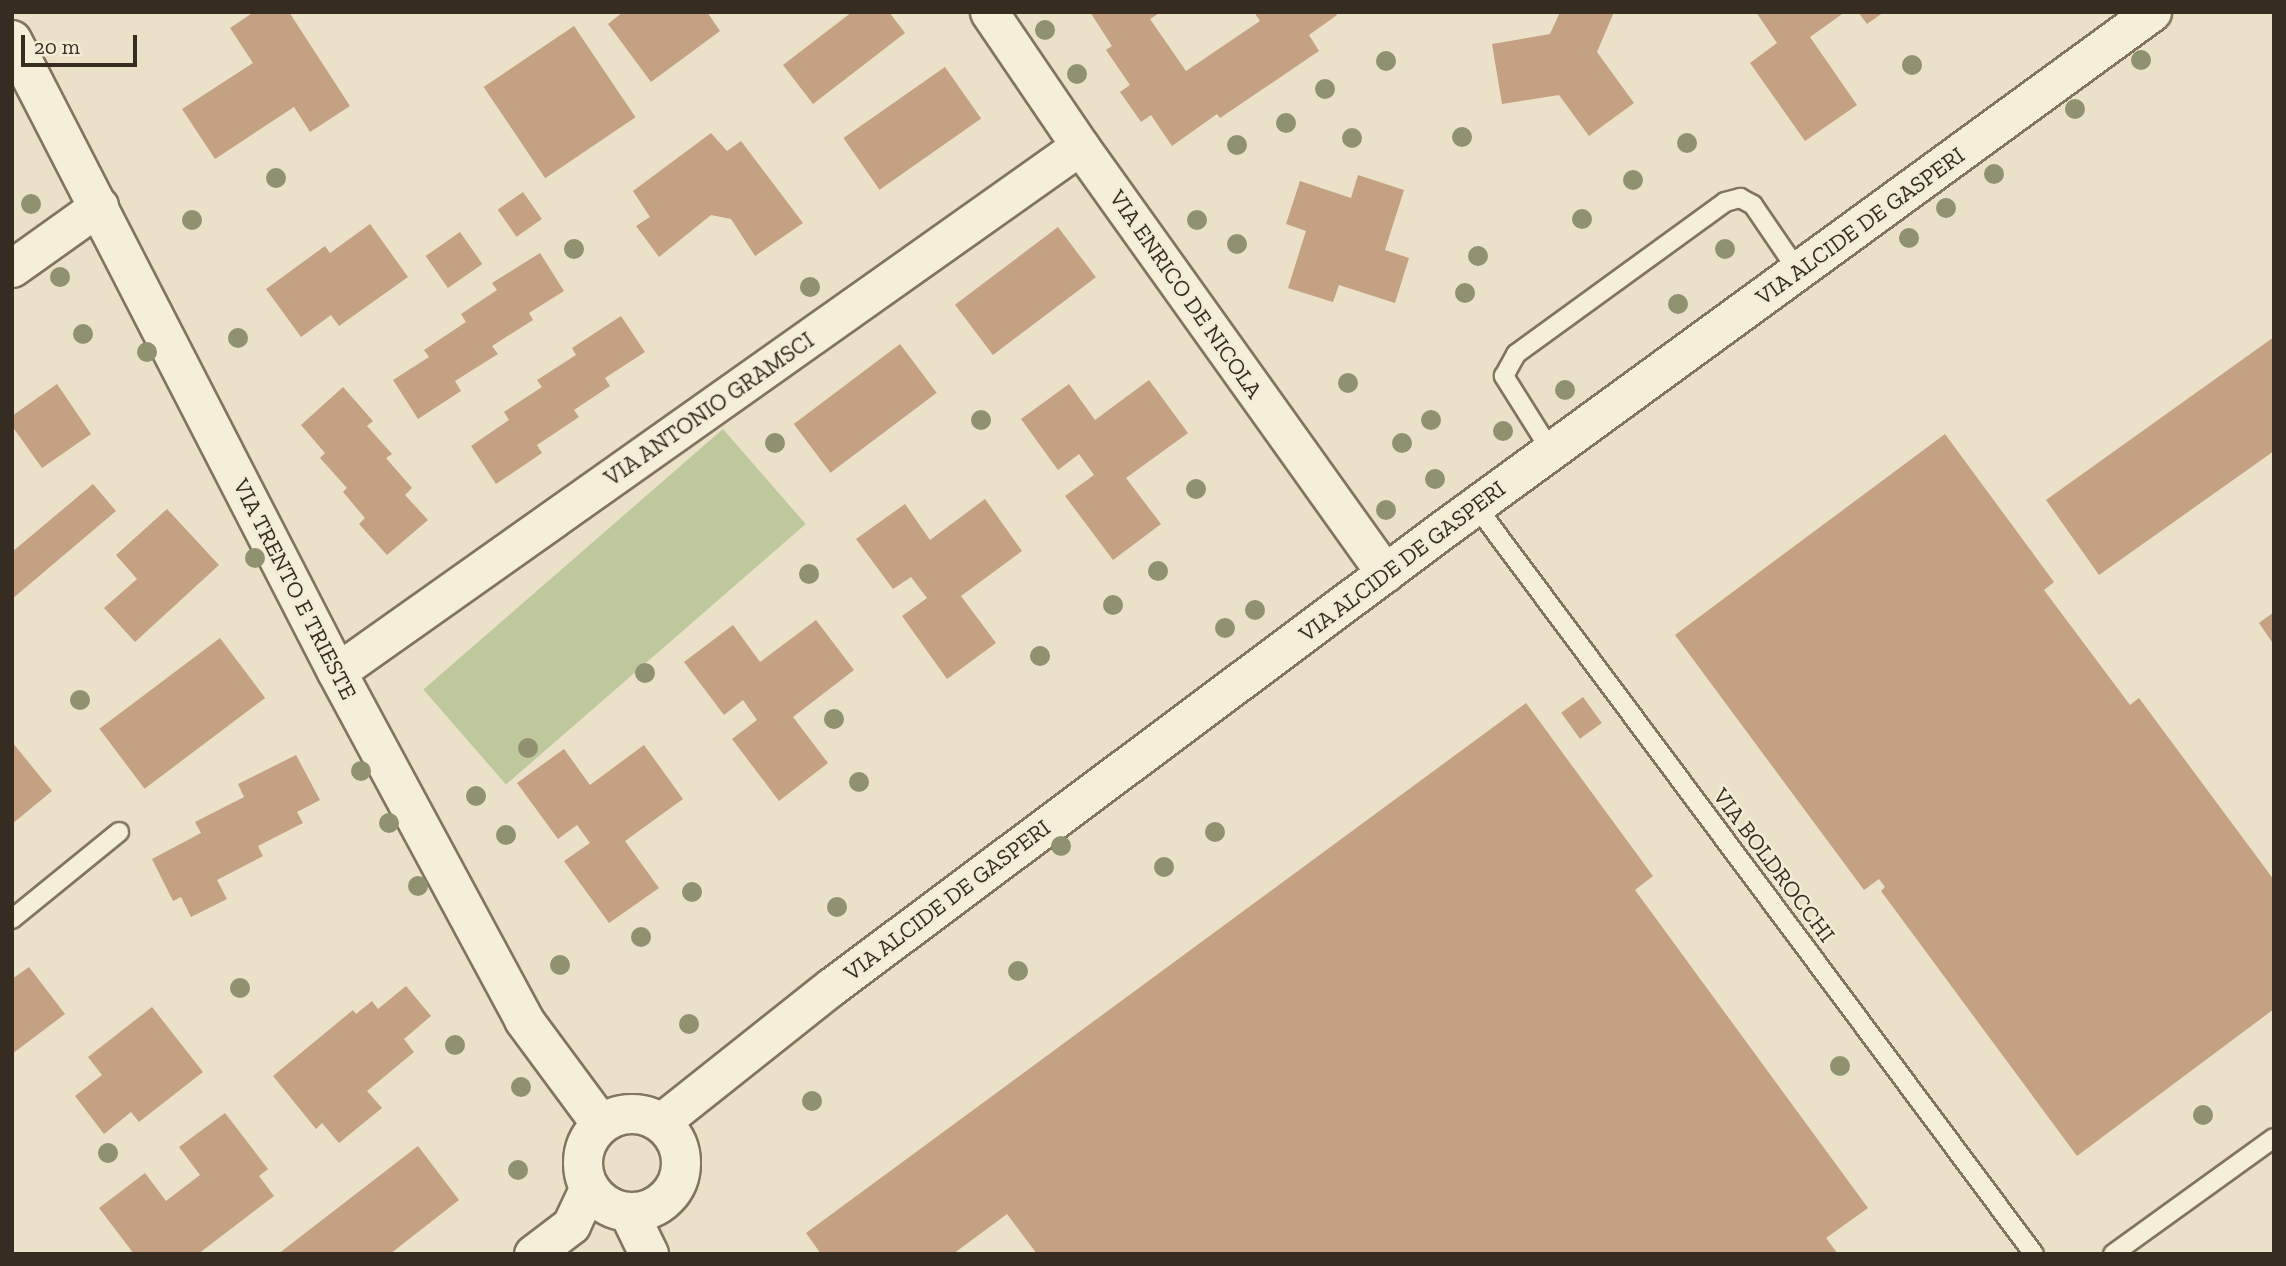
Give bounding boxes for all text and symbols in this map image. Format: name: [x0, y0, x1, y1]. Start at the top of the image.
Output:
scale bar: [24, 21, 140, 65]
text: 20 m: [34, 34, 80, 59]
street label: VIA ALCIDE DE GASPERI: [1750, 141, 1970, 311]
street label: VIA ENRICO DE NICOLA: [1103, 184, 1269, 404]
street label: VIA ANTONIO GRAMSCI: [598, 326, 820, 492]
street label: VIA TRENTO E TRIESTE: [227, 473, 363, 705]
street label: VIA ALCIDE DE GASPERI: [1293, 474, 1511, 648]
street label: VIA BOLDROCCHI: [1707, 782, 1841, 948]
street label: VIA ALCIDE DE GASPERI: [838, 813, 1056, 987]

